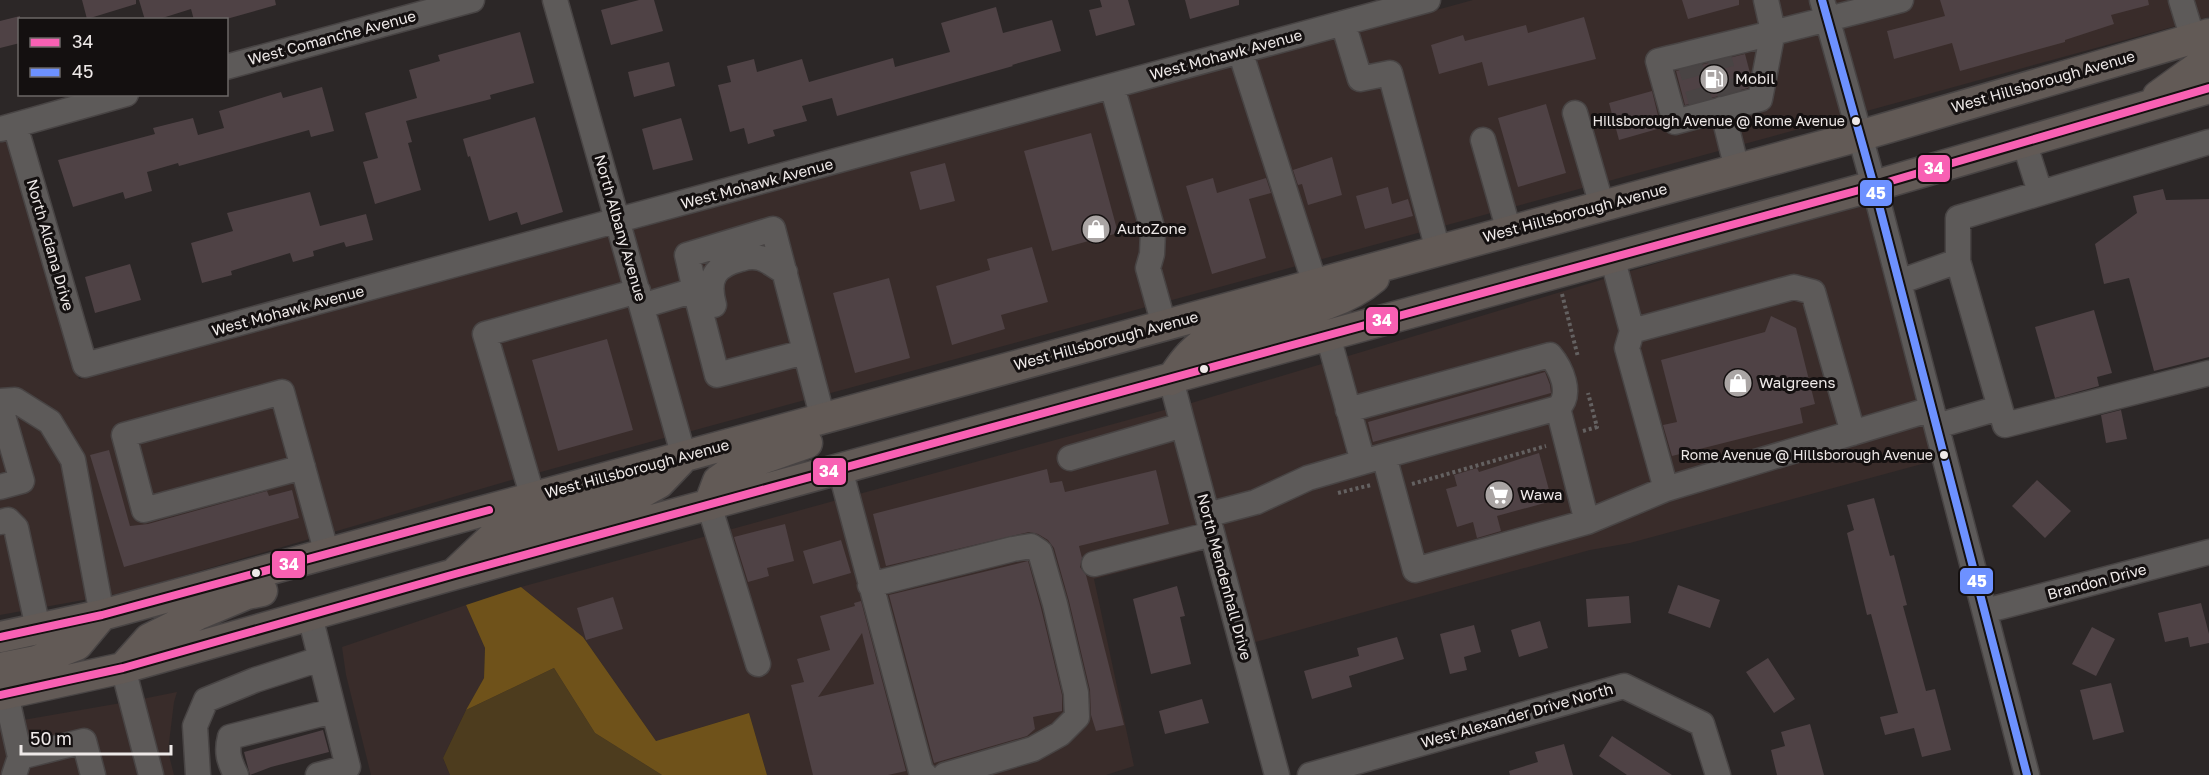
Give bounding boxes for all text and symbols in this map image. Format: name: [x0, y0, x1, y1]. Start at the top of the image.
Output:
street label: West Comanche Avenue: [246, 6, 418, 68]
legend: [18, 18, 228, 96]
street label: West Mohawk Avenue: [1148, 25, 1304, 83]
text: 34: [72, 30, 94, 52]
street label: West Hillsborough Avenue: [1949, 46, 2137, 116]
text: 45: [72, 60, 93, 82]
fuel station icon: Mobil: [1698, 63, 1730, 95]
place label: Mobil: [1735, 69, 1775, 87]
place label: Hillsborough Avenue @ Rome Avenue: [1592, 112, 1845, 129]
marker: Hillsborough Avenue @ Rome Avenue: [1850, 115, 1862, 127]
street label: North Albany Avenue: [591, 152, 651, 303]
street label: West Mohawk Avenue: [679, 154, 835, 212]
line badge: 34: [1917, 154, 1951, 183]
text: 34: [1924, 158, 1944, 178]
street label: North Aldana Drive: [24, 177, 78, 313]
street label: West Hillsborough Avenue: [1480, 179, 1669, 245]
line badge: 45: [1859, 179, 1893, 207]
text: 45: [1866, 183, 1886, 203]
shop icon: AutoZone: [1080, 213, 1112, 245]
place label: AutoZone: [1117, 219, 1187, 237]
street label: West Mohawk Avenue: [210, 281, 366, 339]
line badge: 34: [1365, 306, 1399, 335]
street label: West Hillsborough Avenue: [1011, 307, 1200, 373]
text: 34: [1372, 310, 1392, 330]
unlabelled marker: [1198, 363, 1210, 375]
shop icon: Walgreens: [1722, 367, 1754, 399]
place label: Walgreens: [1759, 373, 1835, 391]
street label: West Hillsborough Avenue: [542, 435, 731, 501]
place label: Rome Avenue @ Hillsborough Avenue: [1680, 446, 1933, 463]
marker: Rome Avenue @ Hillsborough Avenue: [1938, 449, 1950, 461]
line badge: 34: [812, 457, 847, 486]
text: 34: [819, 461, 839, 481]
supermarket icon: Wawa: [1483, 479, 1515, 511]
place label: Wawa: [1520, 485, 1562, 503]
street label: North Mendenhall Drive: [1194, 491, 1256, 662]
line badge: 34: [271, 550, 306, 579]
text: 34: [279, 554, 299, 574]
street label: Brandon Drive: [2045, 559, 2149, 603]
unlabelled marker: [250, 567, 262, 579]
line badge: 45: [1959, 567, 1994, 595]
text: 45: [1967, 571, 1987, 591]
street label: West Alexander Drive North: [1419, 679, 1615, 751]
scale bar: [21, 718, 171, 756]
text: 50 m: [30, 727, 72, 749]

